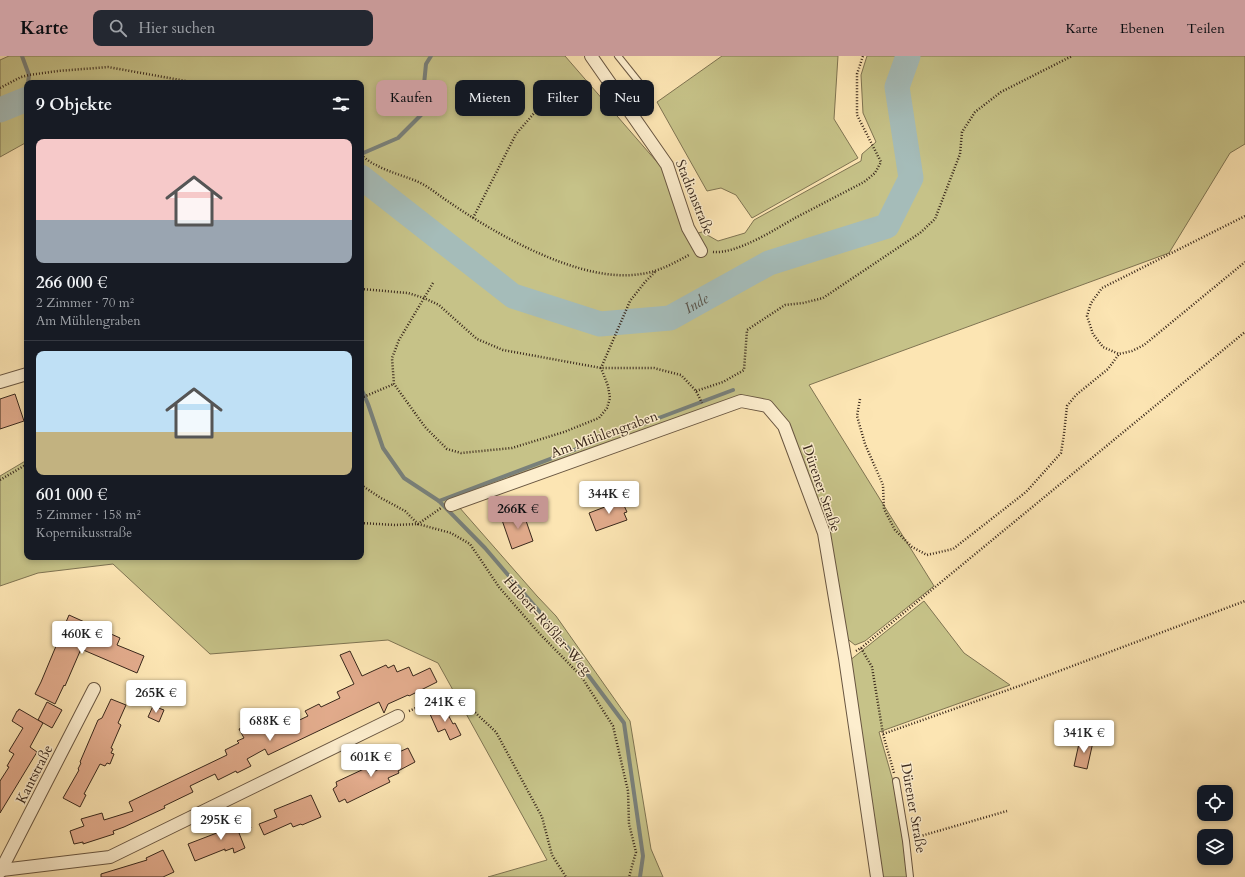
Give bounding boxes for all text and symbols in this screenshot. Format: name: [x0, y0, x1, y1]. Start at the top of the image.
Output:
search box: [93, 10, 373, 46]
text: Karte: [20, 15, 69, 41]
icon: search: [107, 17, 129, 39]
text: Hier suchen: [139, 18, 215, 38]
text: Karte: [1065, 19, 1098, 38]
text: Ebenen: [1120, 19, 1165, 38]
text: Teilen: [1187, 19, 1225, 38]
chip: Kaufen: [376, 80, 447, 116]
chip: Mieten: [455, 80, 525, 116]
chip: Filter: [533, 80, 592, 116]
chip: Neu: [600, 80, 654, 116]
text: 9 Objekte: [36, 93, 112, 116]
icon: filters: [330, 93, 352, 115]
street label: Stadionstraße: [671, 157, 718, 238]
icon: home: [158, 165, 230, 237]
text: 266 000 €: [36, 271, 108, 294]
water label: Inde: [681, 288, 713, 318]
text: 2 Zimmer · 70 m²: [36, 294, 134, 312]
text: Am Mühlengraben: [36, 312, 141, 330]
icon: home: [158, 377, 230, 449]
street label: Am Mühlengraben: [548, 406, 660, 463]
street label: Dürener Straße: [798, 442, 845, 534]
pin: 344K €: [576, 481, 642, 515]
text: 601 000 €: [36, 483, 108, 506]
text: 344K €: [588, 485, 630, 503]
pin: 266K €: [485, 496, 551, 530]
text: 266K €: [497, 500, 539, 518]
text: 5 Zimmer · 158 m²: [36, 506, 141, 524]
text: Kopernikusstraße: [36, 524, 132, 542]
street label: Hubert-Rößler-Weg: [499, 572, 596, 679]
pin: 460K €: [49, 621, 115, 655]
text: 460K €: [61, 625, 103, 643]
pin: 265K €: [123, 680, 189, 714]
text: 265K €: [135, 684, 177, 702]
pin: 241K €: [412, 689, 478, 723]
text: 241K €: [424, 693, 466, 711]
pin: 688K €: [237, 708, 303, 742]
text: 688K €: [249, 712, 291, 730]
pin: 341K €: [1051, 720, 1117, 754]
text: 341K €: [1063, 724, 1105, 742]
street label: Kantstraße: [11, 741, 57, 807]
pin: 601K €: [338, 744, 404, 778]
text: 601K €: [350, 748, 392, 766]
street label: Dürener Straße: [896, 762, 931, 855]
map controls: [1197, 785, 1233, 865]
button: locate: [1197, 785, 1233, 821]
pin: 295K €: [188, 807, 254, 841]
text: 295K €: [200, 811, 242, 829]
button: layers: [1197, 829, 1233, 865]

